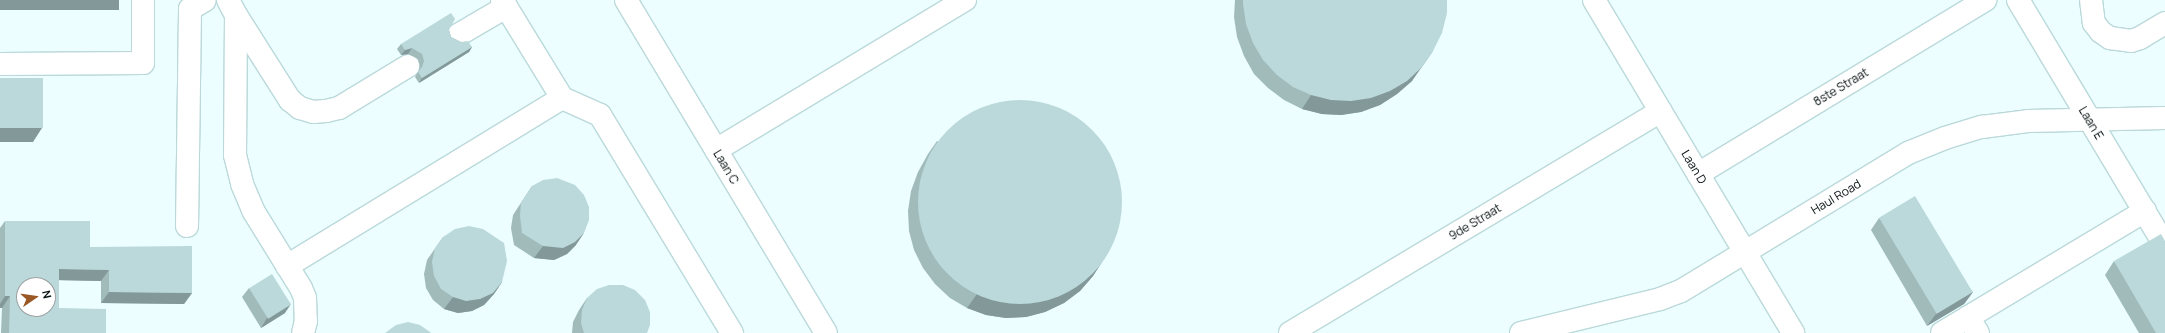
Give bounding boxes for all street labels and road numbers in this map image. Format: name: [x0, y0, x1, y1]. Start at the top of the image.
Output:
street label: 8ste Straat: [1811, 65, 1871, 109]
street label: Laan E: [2076, 104, 2106, 142]
street label: Laan C: [710, 147, 742, 187]
street label: Laan D: [1678, 147, 1710, 187]
street label: Haul Road: [1808, 176, 1864, 218]
street label: 9de Straat: [1446, 201, 1504, 243]

